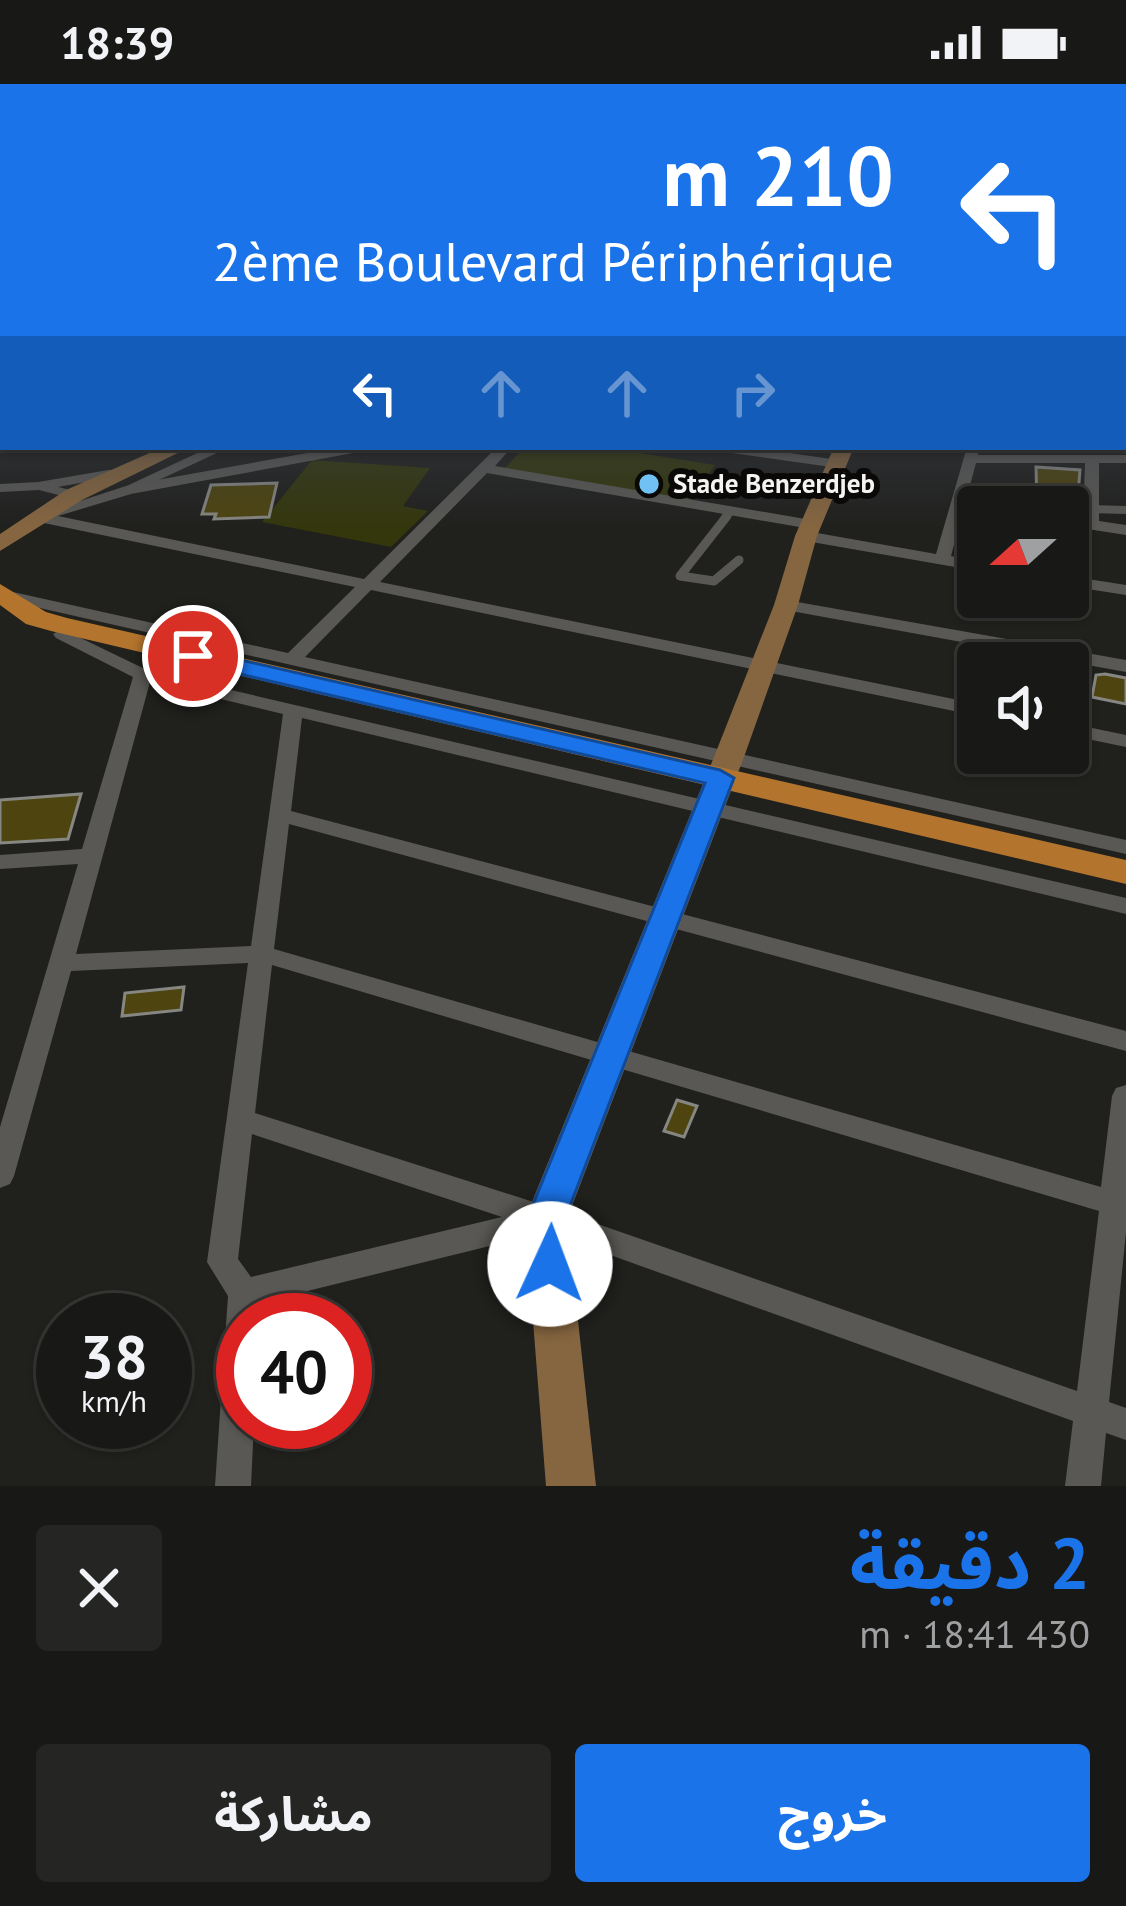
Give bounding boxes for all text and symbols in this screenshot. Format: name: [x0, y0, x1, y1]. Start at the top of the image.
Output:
text: 18:39: [60, 13, 174, 71]
text: 210 m: [662, 120, 894, 229]
icon: left: [936, 132, 1092, 288]
text: 2ème Boulevard Périphérique: [212, 226, 894, 296]
icon: left: [342, 360, 408, 426]
icon: ahead: [468, 360, 534, 426]
icon: ahead: [594, 360, 660, 426]
icon: right: [720, 360, 786, 426]
place label: Stade Benzerdjeb: [673, 466, 875, 500]
marker: Stade Benzerdjeb: [636, 471, 662, 497]
north arrow: [957, 486, 1089, 618]
map controls: [957, 486, 1089, 774]
pin: [142, 605, 244, 707]
icon: arrive: [160, 623, 226, 689]
button: sound: [957, 642, 1089, 774]
position arrow: [487, 1201, 613, 1327]
speed limit sign: 40: [216, 1293, 372, 1449]
text: 38: [80, 1317, 148, 1395]
text: km/h: [81, 1381, 147, 1420]
text: 2 دقيقة: [850, 1516, 1090, 1609]
button: close: [36, 1525, 162, 1651]
text: 430 m · 18:41: [859, 1608, 1090, 1659]
button: مشاركة: [36, 1744, 551, 1882]
button: خروج: [575, 1744, 1090, 1882]

